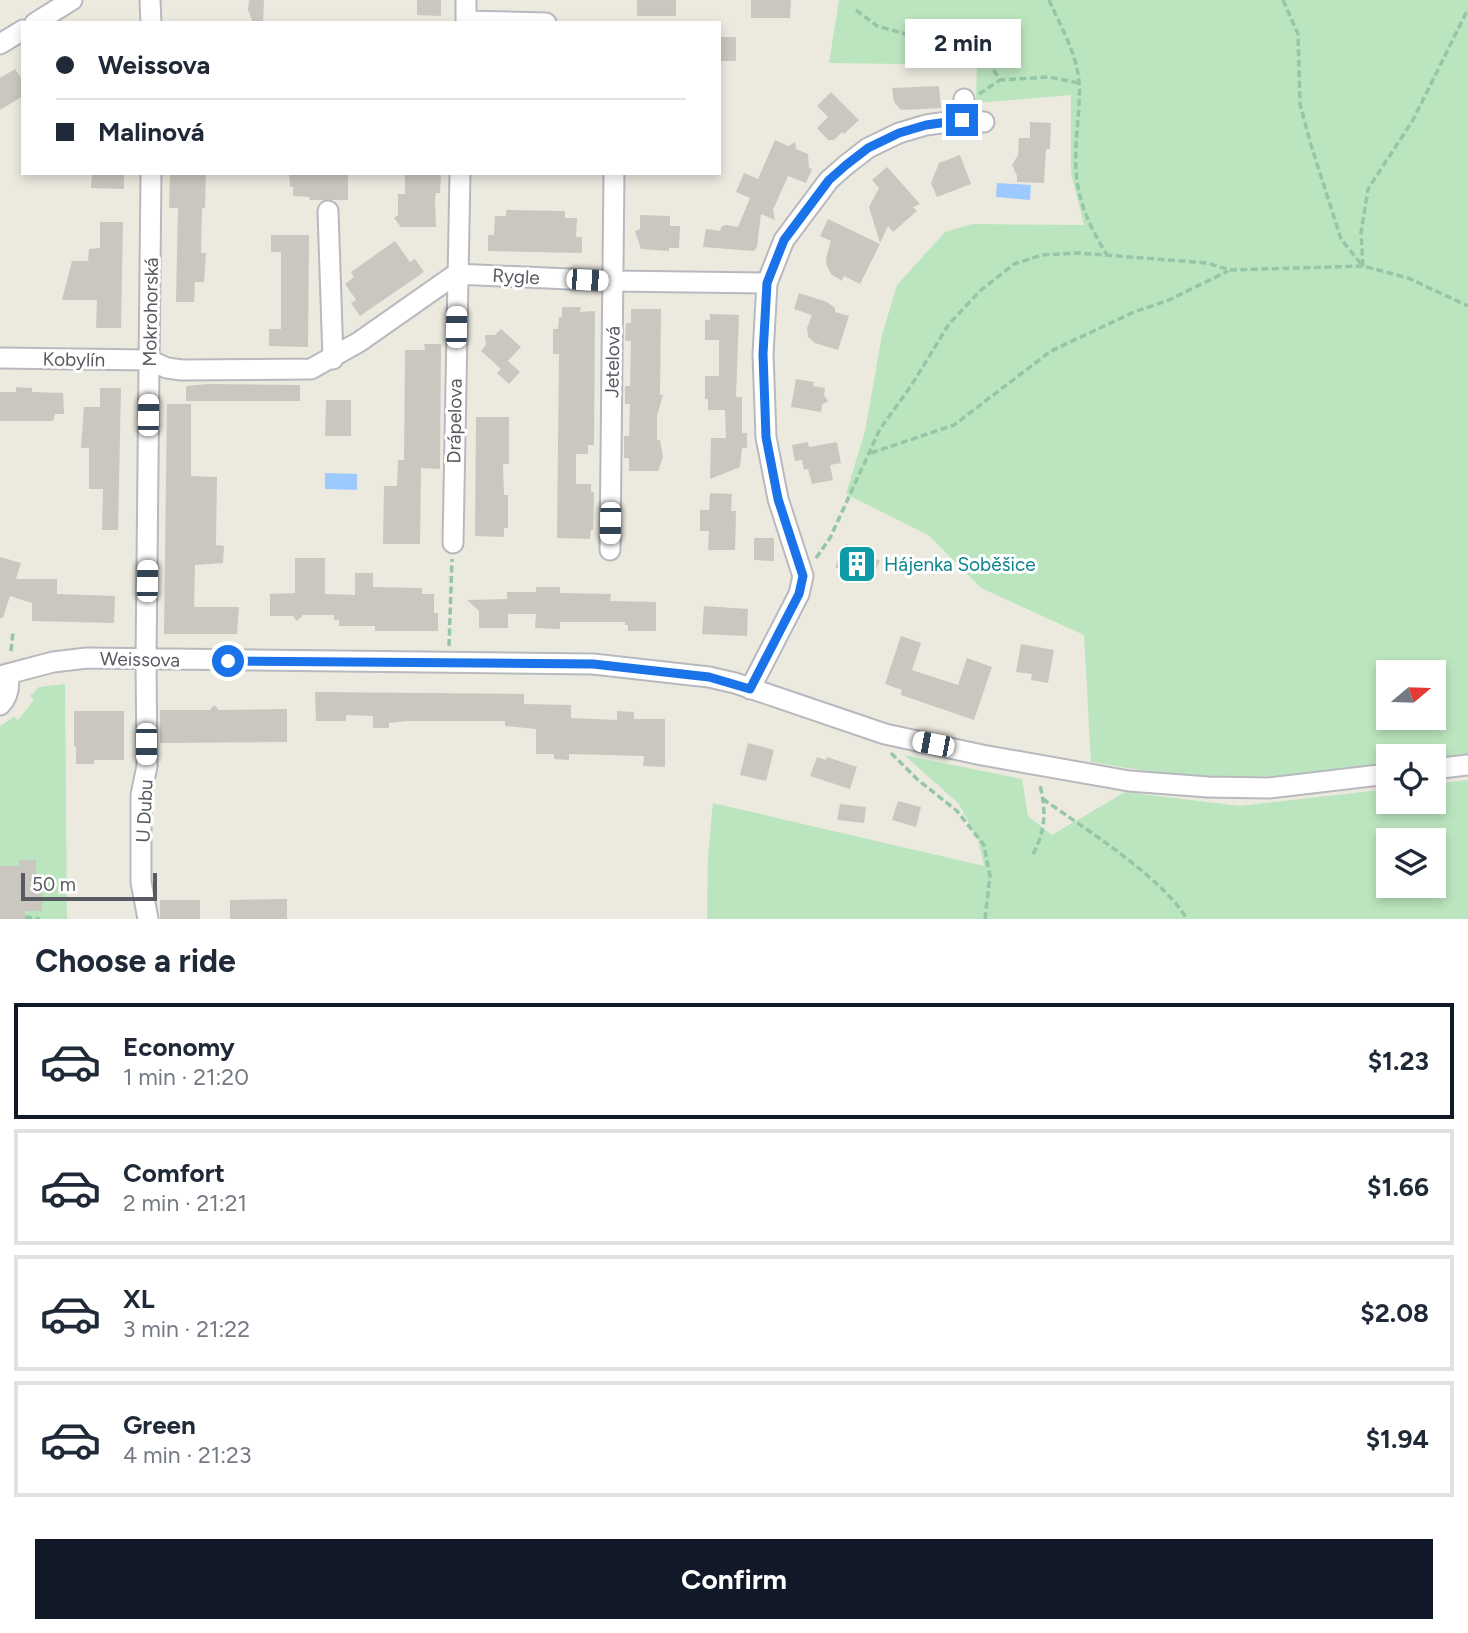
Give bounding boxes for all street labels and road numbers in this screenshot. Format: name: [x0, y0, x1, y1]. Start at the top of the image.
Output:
street label: Mokrohorská: [138, 257, 163, 367]
street label: Rygle: [492, 264, 540, 289]
street label: Jetelová: [600, 326, 625, 398]
street label: Kobylín: [43, 347, 105, 372]
street label: Drápelova: [442, 378, 467, 464]
street label: Weissova: [100, 647, 180, 672]
street label: U Dubu: [131, 779, 158, 843]

